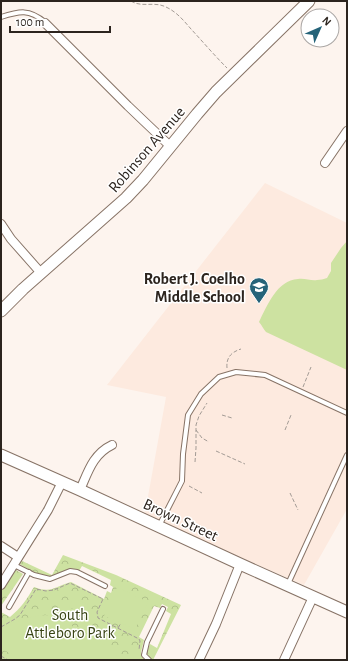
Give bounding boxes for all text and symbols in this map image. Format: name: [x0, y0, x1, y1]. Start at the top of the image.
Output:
scale bar: [10, 8, 110, 34]
north arrow: [300, 8, 340, 48]
text: N: [320, 15, 333, 28]
text: 100 m: [16, 16, 44, 28]
street label: Robinson Avenue: [105, 104, 188, 196]
place label: Robert J. Coelho Middle School: [144, 271, 245, 305]
school or university icon: Robert J. Coelho Middle School: [248, 276, 270, 304]
street label: Brown Street: [141, 496, 220, 544]
park label: South Attleboro Park: [25, 607, 116, 641]

